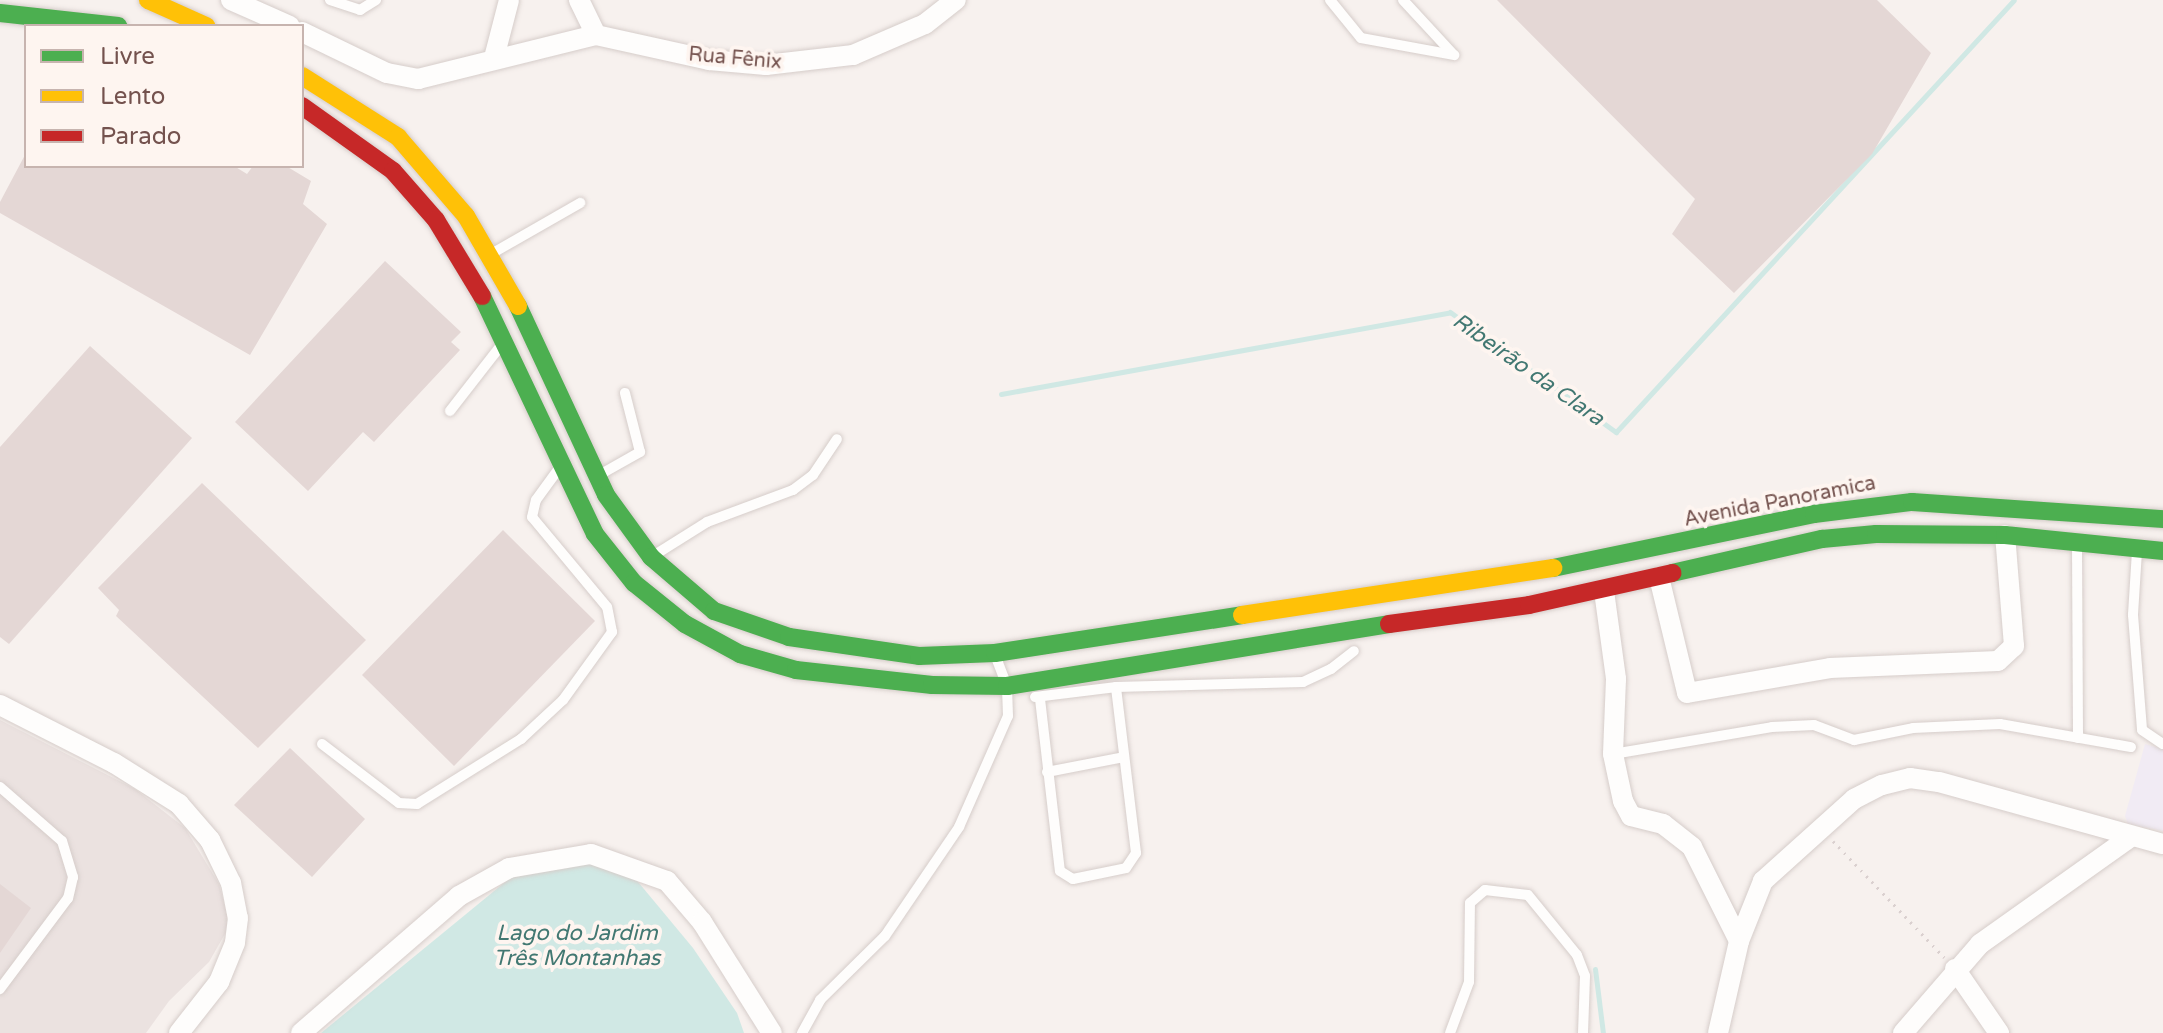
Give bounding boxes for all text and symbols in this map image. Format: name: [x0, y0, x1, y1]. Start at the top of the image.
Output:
legend: [24, 24, 304, 168]
text: Livre: [100, 42, 155, 71]
street label: Rua Fênix: [687, 43, 783, 75]
text: Lento: [100, 82, 165, 111]
text: Parado: [100, 122, 181, 151]
water label: Ribeirão da Clara: [1447, 308, 1609, 432]
street label: Avenida Panoramica: [1682, 472, 1878, 532]
water label: Lago do Jardim Três Montanhas: [494, 920, 660, 972]

